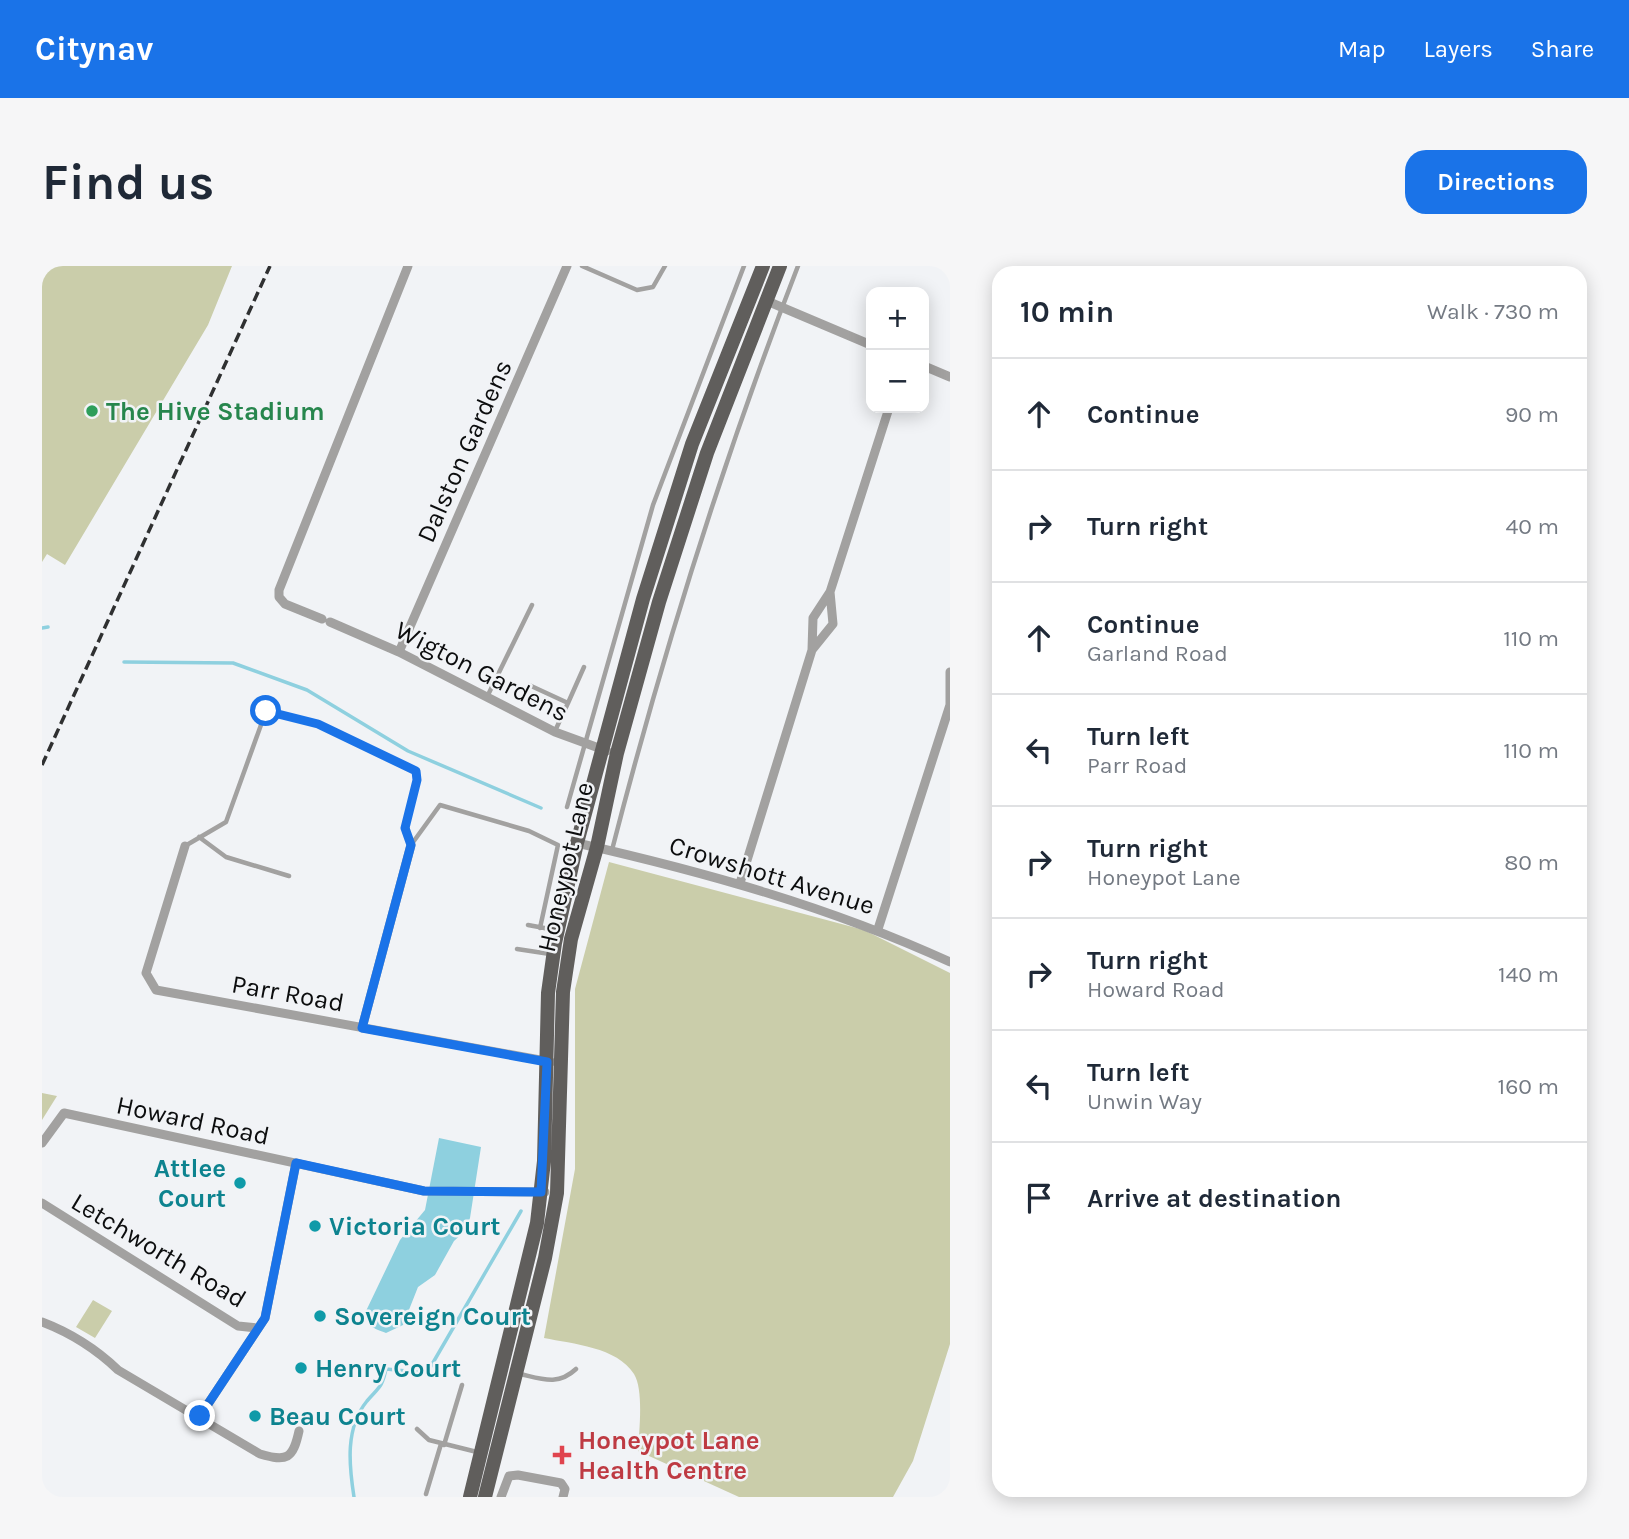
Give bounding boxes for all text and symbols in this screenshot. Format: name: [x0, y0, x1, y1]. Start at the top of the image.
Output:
text: Citynav: [35, 30, 153, 68]
text: Map: [1338, 35, 1386, 63]
text: Layers: [1424, 35, 1493, 63]
text: Share: [1531, 35, 1594, 63]
button: Directions: [1405, 150, 1587, 214]
text: Find us: [42, 154, 214, 211]
map controls: [866, 287, 929, 413]
button: +: [866, 287, 929, 350]
text: 10 min: [1020, 294, 1114, 330]
text: Walk · 730 m: [1427, 298, 1559, 325]
button: −: [866, 350, 929, 413]
street label: Dalston Gardens: [410, 355, 519, 547]
icon: ahead: [1020, 395, 1058, 433]
place label: The Hive Stadium: [106, 396, 325, 427]
text: Continue: [1087, 399, 1199, 430]
text: 90 m: [1505, 401, 1559, 428]
marker: The Hive Stadium: [84, 403, 100, 419]
icon: right: [1020, 507, 1058, 545]
text: Turn right: [1087, 511, 1208, 542]
text: 40 m: [1506, 513, 1559, 540]
text: Continue: [1087, 609, 1199, 640]
street label: Wigton Gardens: [390, 614, 573, 728]
icon: ahead: [1020, 619, 1058, 657]
text: 110 m: [1503, 625, 1559, 652]
text: Garland Road: [1087, 640, 1228, 667]
route start: [250, 695, 281, 726]
text: Turn left: [1087, 721, 1189, 752]
icon: left: [1020, 731, 1058, 769]
text: 110 m: [1503, 737, 1559, 764]
text: Parr Road: [1087, 752, 1187, 779]
street label: Honeypot Lane: [531, 779, 600, 955]
street label: Crowshott Avenue: [665, 829, 878, 921]
text: Turn right: [1087, 833, 1208, 864]
icon: right: [1020, 843, 1058, 881]
text: 80 m: [1504, 849, 1559, 876]
text: Honeypot Lane: [1087, 864, 1241, 891]
text: Turn right: [1087, 945, 1208, 976]
icon: right: [1020, 955, 1058, 993]
text: 140 m: [1498, 961, 1559, 988]
street label: Parr Road: [229, 968, 347, 1019]
text: Howard Road: [1087, 976, 1225, 1003]
text: Turn left: [1087, 1057, 1189, 1088]
icon: left: [1020, 1067, 1058, 1105]
text: 160 m: [1498, 1073, 1559, 1100]
text: Unwin Way: [1087, 1088, 1202, 1115]
street label: Howard Road: [114, 1089, 272, 1152]
place label: Attlee Court: [154, 1153, 226, 1214]
marker: Attlee Court: [232, 1175, 248, 1191]
icon: arrive: [1020, 1179, 1058, 1217]
text: Arrive at destination: [1087, 1183, 1341, 1214]
street label: Letchworth Road: [66, 1186, 252, 1315]
place label: Victoria Court: [329, 1211, 500, 1242]
marker: Victoria Court: [307, 1218, 323, 1234]
place label: Sovereign Court: [334, 1301, 531, 1332]
marker: Sovereign Court: [312, 1308, 328, 1324]
place label: Henry Court: [315, 1353, 461, 1384]
marker: Henry Court: [293, 1360, 309, 1376]
route end: [184, 1400, 215, 1431]
place label: Beau Court: [269, 1401, 406, 1432]
marker: Beau Court: [247, 1408, 263, 1424]
place label: Honeypot Lane Health Centre: [578, 1425, 760, 1486]
marker: Honeypot Lane Health Centre: [552, 1445, 572, 1465]

